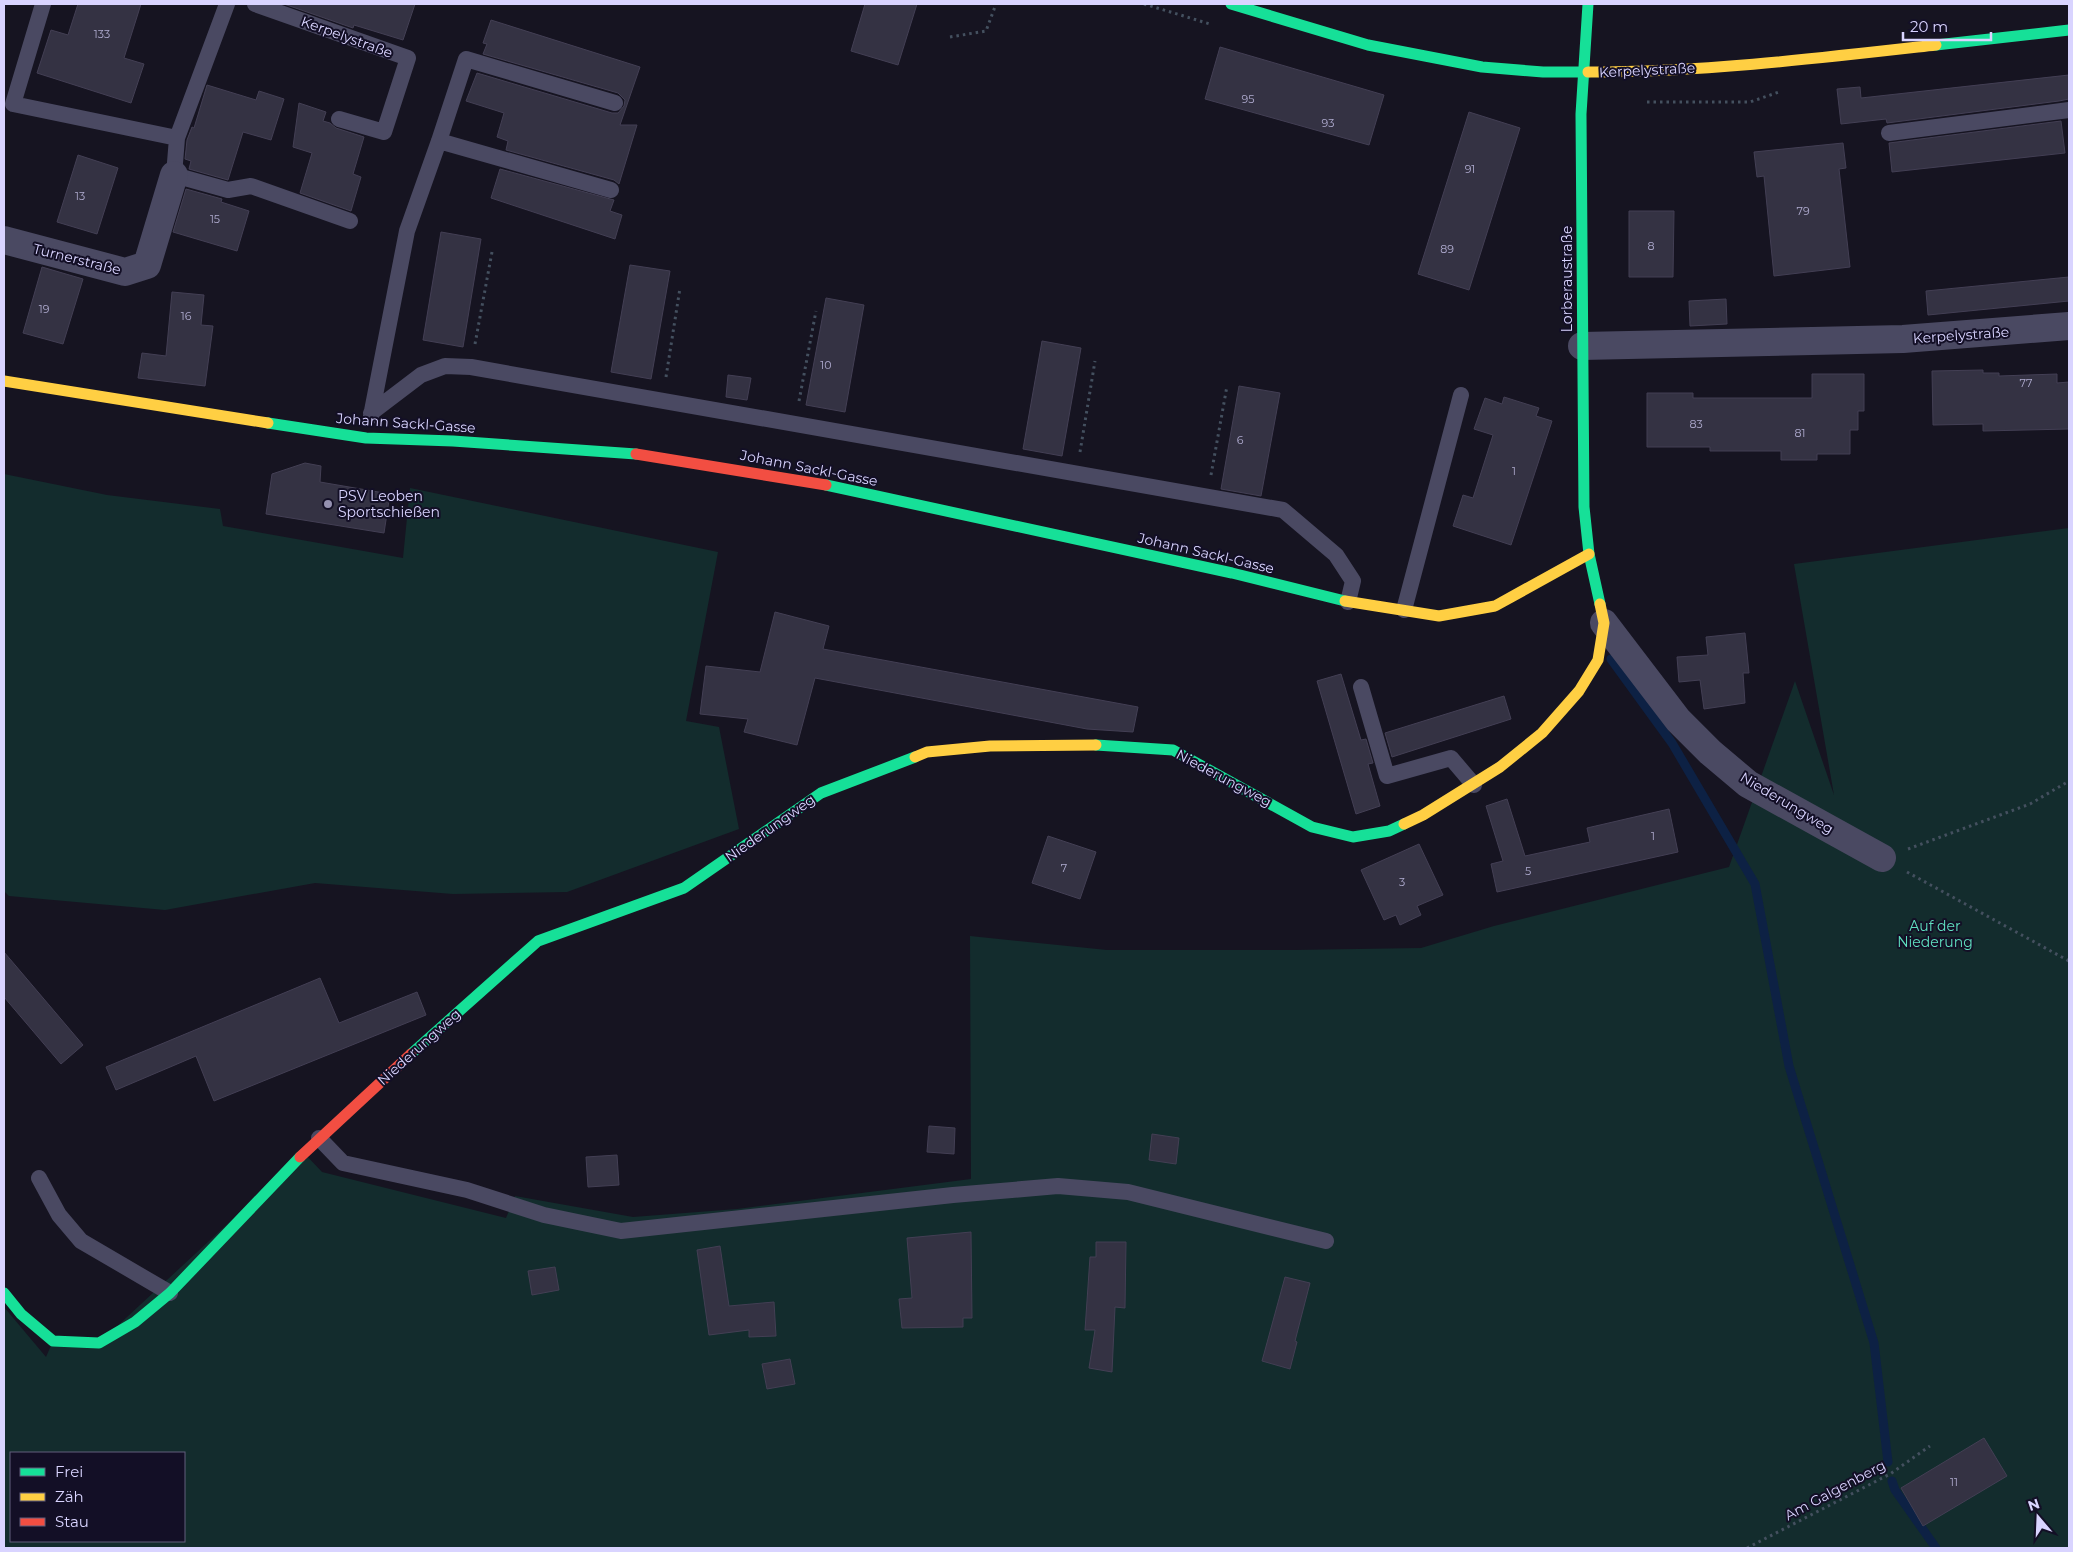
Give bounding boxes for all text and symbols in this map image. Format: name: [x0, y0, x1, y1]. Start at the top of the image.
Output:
scale bar: [1903, 10, 1990, 42]
street label: Kerpelystraße: [299, 12, 395, 62]
text: 20 m: [1910, 17, 1948, 36]
house number: 133: [94, 27, 110, 41]
street label: Kerpelystraße: [1598, 58, 1696, 82]
house number: 95: [1242, 92, 1254, 106]
house number: 93: [1322, 116, 1334, 130]
house number: 91: [1465, 162, 1475, 176]
house number: 13: [75, 189, 85, 203]
house number: 79: [1796, 204, 1810, 218]
house number: 15: [210, 212, 220, 226]
street label: Lorberaustraße: [1558, 226, 1576, 332]
street label: Turnerstraße: [31, 239, 123, 279]
house number: 8: [1647, 239, 1655, 253]
house number: 89: [1440, 242, 1454, 256]
house number: 19: [39, 302, 50, 316]
house number: 16: [181, 309, 192, 323]
street label: Kerpelystraße: [1912, 323, 2010, 347]
house number: 10: [820, 358, 832, 372]
house number: 77: [2020, 376, 2032, 390]
street label: Johann Sackl-Gasse: [335, 409, 476, 437]
house number: 83: [1689, 417, 1703, 431]
house number: 81: [1795, 426, 1806, 440]
house number: 6: [1237, 433, 1244, 447]
street label: Johann Sackl-Gasse: [738, 446, 879, 490]
house number: 1: [1512, 464, 1516, 478]
place label: PSV Leoben Sportschießen: [338, 487, 440, 521]
marker: PSV Leoben Sportschießen: [322, 498, 334, 510]
street label: Johann Sackl-Gasse: [1135, 528, 1276, 577]
street label: Niederungweg: [1173, 745, 1275, 811]
street label: Niederungweg: [1737, 768, 1837, 838]
street label: Niederungweg: [722, 790, 818, 866]
house number: 1: [1651, 829, 1655, 843]
house number: 7: [1061, 861, 1067, 875]
house number: 5: [1525, 864, 1531, 878]
house number: 3: [1399, 875, 1405, 889]
park label: Auf der Niederung: [1897, 917, 1973, 951]
street label: Niederungweg: [374, 1005, 464, 1089]
legend: [10, 1452, 185, 1542]
street label: Am Galgenberg: [1781, 1456, 1889, 1524]
text: Frei: [55, 1462, 83, 1481]
house number: 11: [1950, 1475, 1958, 1489]
text: Zäh: [55, 1487, 84, 1506]
north arrow: [2013, 1492, 2063, 1542]
text: N: [2025, 1494, 2042, 1515]
text: Stau: [55, 1512, 89, 1531]

